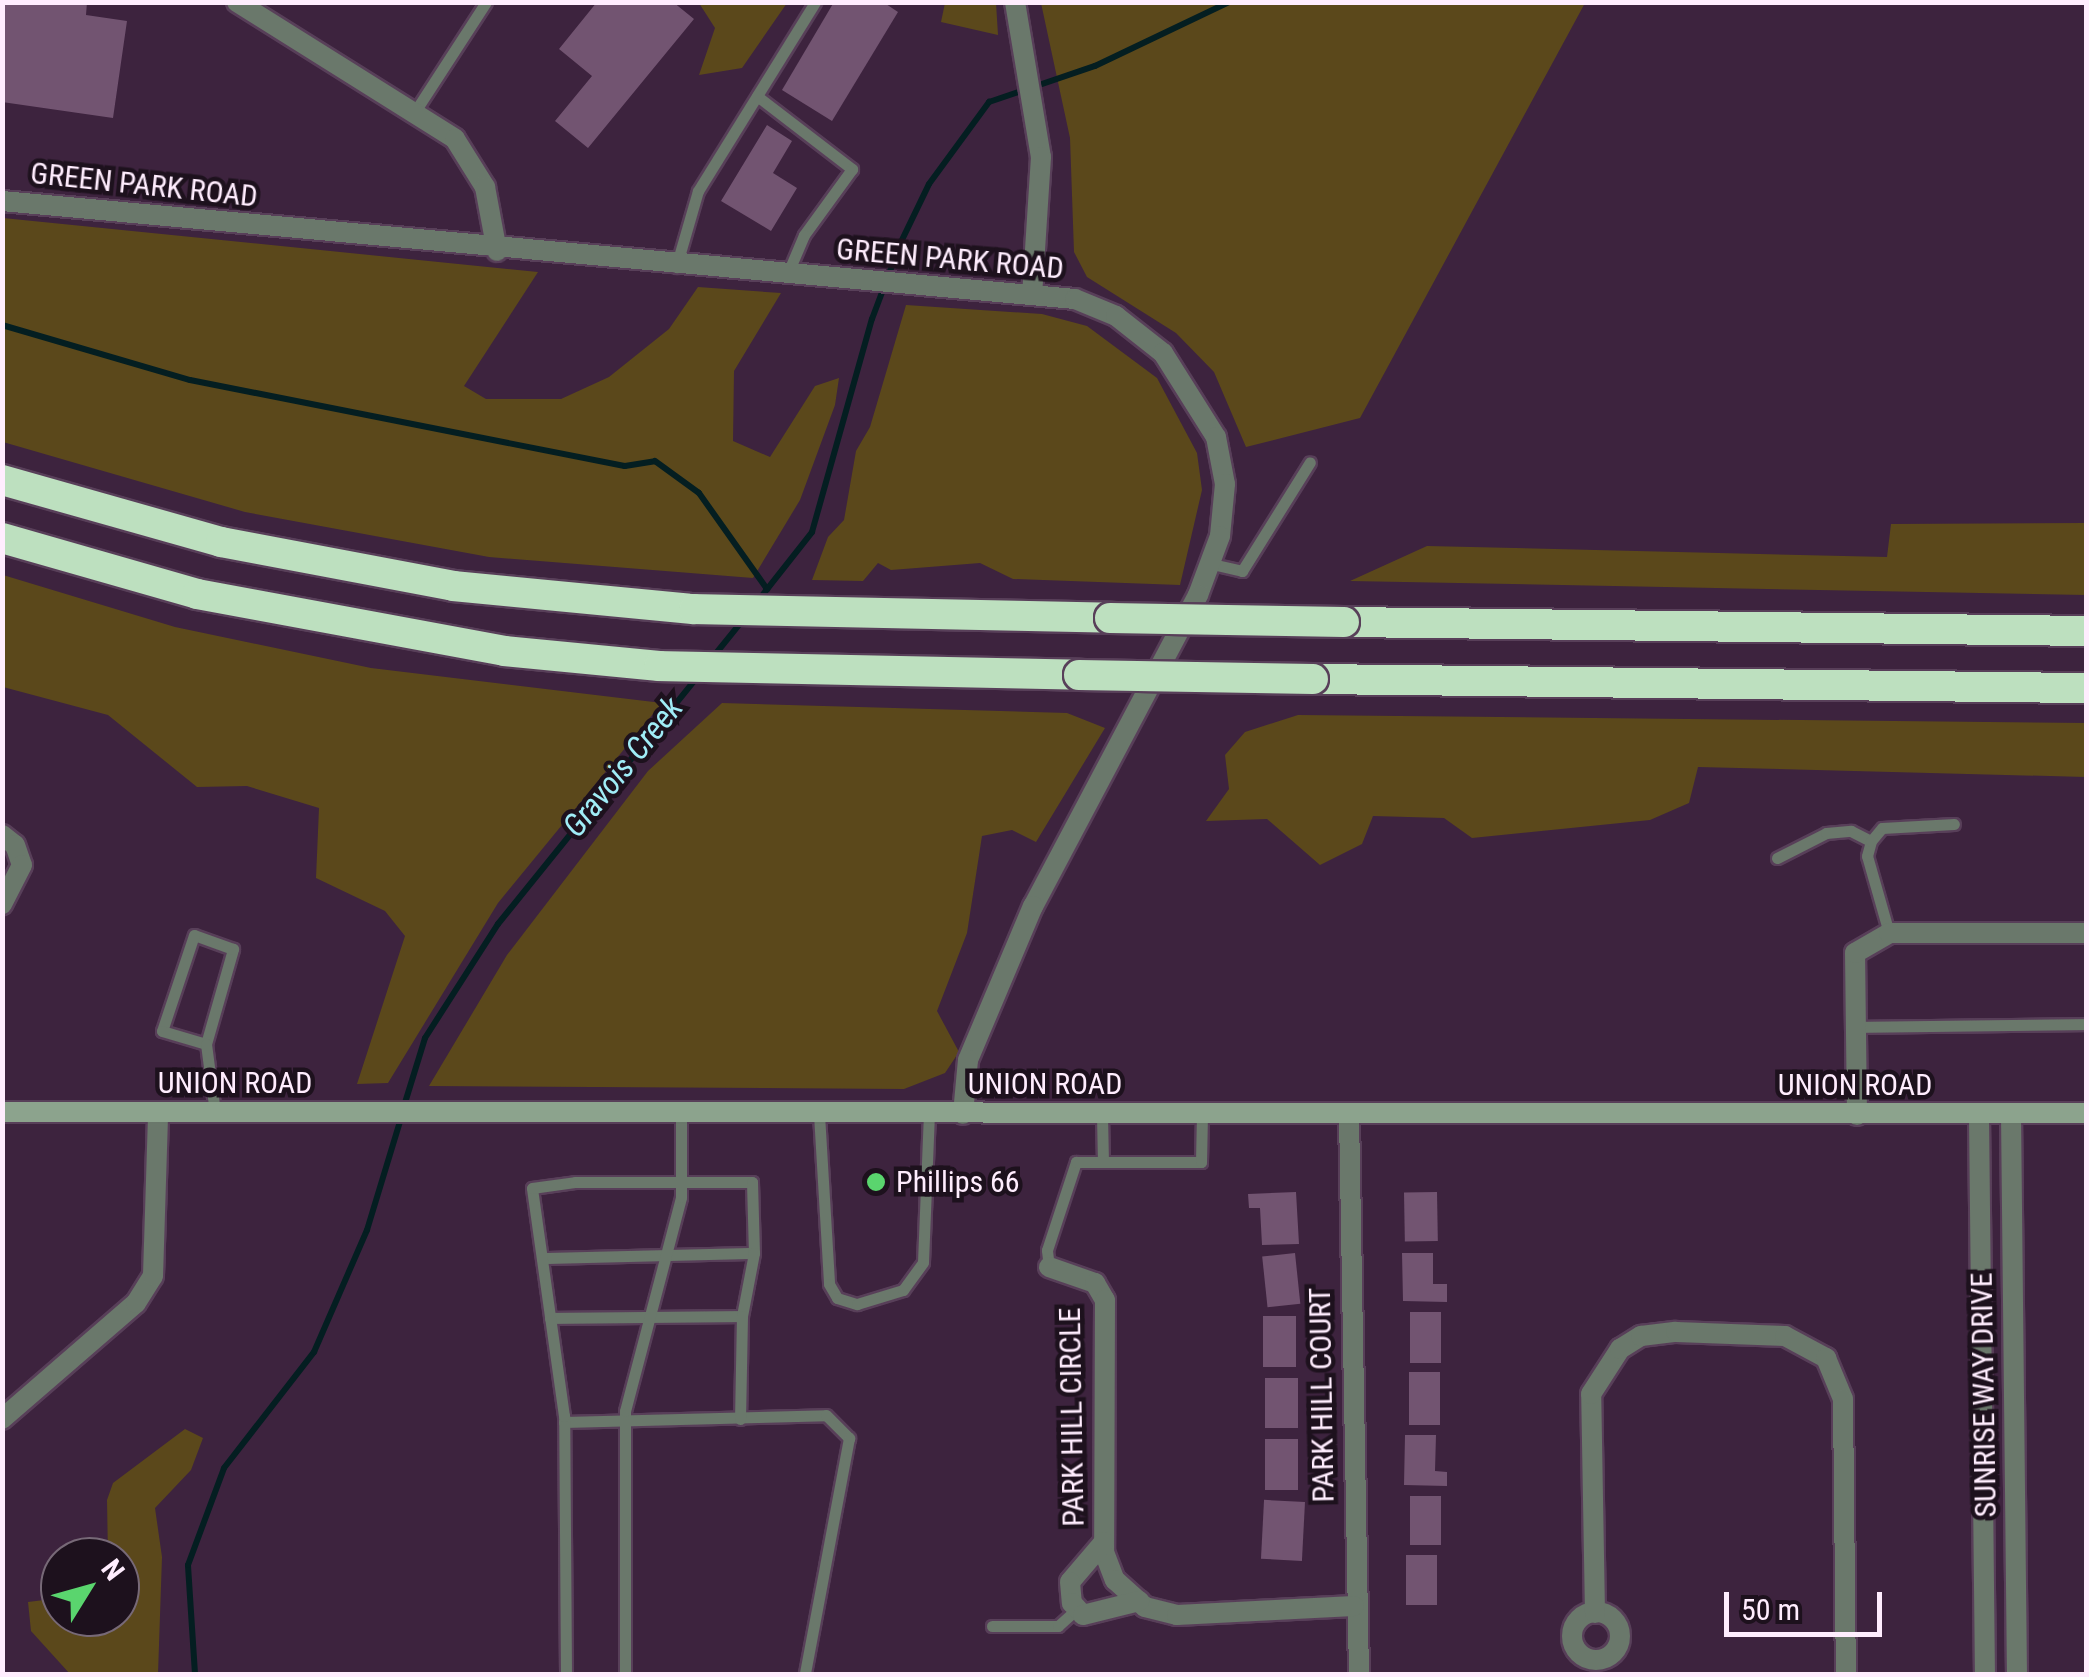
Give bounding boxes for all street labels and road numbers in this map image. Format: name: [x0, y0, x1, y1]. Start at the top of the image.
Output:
street label: GREEN PARK ROAD: [29, 155, 259, 215]
street label: GREEN PARK ROAD: [835, 231, 1065, 287]
street label: UNION ROAD: [158, 1065, 312, 1101]
street label: UNION ROAD: [968, 1066, 1122, 1102]
street label: UNION ROAD: [1778, 1067, 1932, 1103]
street label: SUNRISE WAY DRIVE: [1964, 1272, 2004, 1518]
street label: PARK HILL COURT: [1302, 1287, 1342, 1503]
street label: PARK HILL CIRCLE: [1052, 1307, 1092, 1527]

